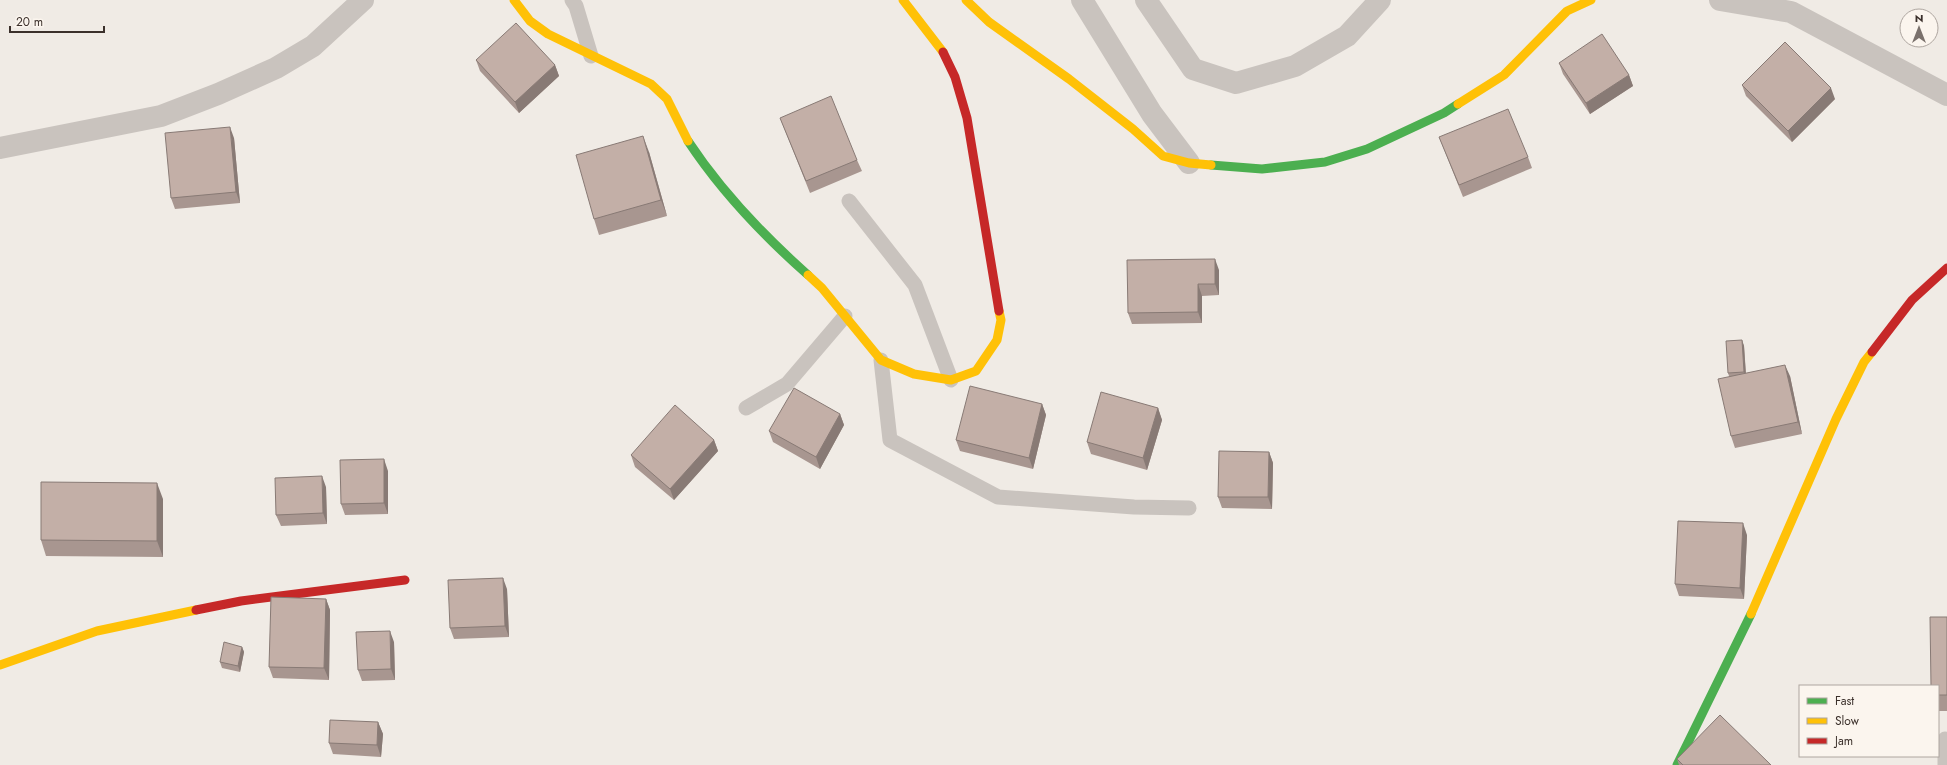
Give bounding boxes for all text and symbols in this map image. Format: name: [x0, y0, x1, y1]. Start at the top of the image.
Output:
scale bar: [10, 8, 104, 34]
north arrow: [1899, 8, 1939, 48]
text: N: [1915, 10, 1923, 26]
text: 20 m: [16, 13, 43, 31]
legend: [1799, 685, 1939, 757]
text: Fast: [1835, 692, 1854, 710]
text: Slow: [1835, 712, 1860, 730]
text: Jam: [1833, 732, 1853, 750]

